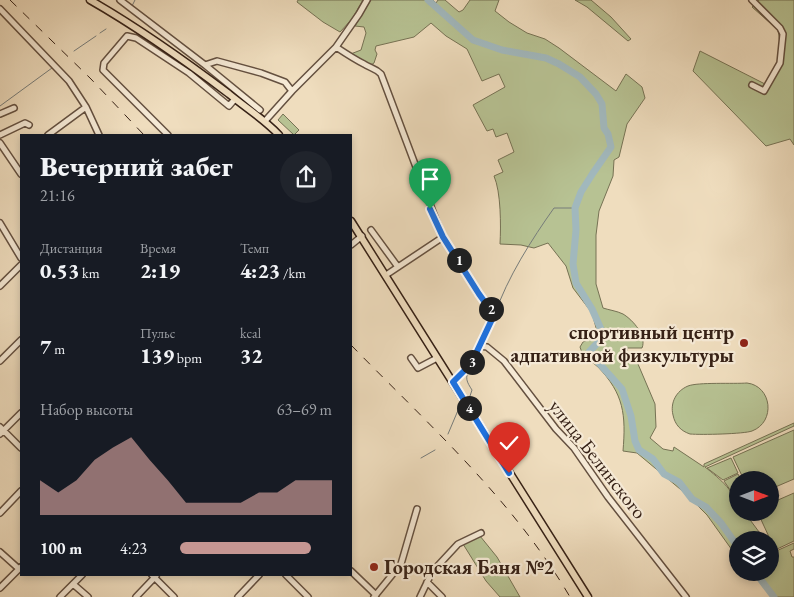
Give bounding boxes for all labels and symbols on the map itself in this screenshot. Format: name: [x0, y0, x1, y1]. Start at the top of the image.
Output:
pin: [409, 158, 451, 209]
pin: 1: [446, 248, 472, 272]
pin: 2: [478, 296, 504, 322]
place label: спортивный центр адпативной физкультуры: [510, 319, 734, 368]
marker: спортивный центр адпативной физкультуры: [738, 337, 750, 349]
pin: 3: [460, 350, 484, 374]
street label: улица Белинского: [543, 394, 653, 524]
pin: 4: [456, 396, 482, 420]
pin: [488, 422, 530, 473]
north arrow: [729, 471, 779, 521]
place label: Городская Баня №2: [384, 554, 554, 580]
marker: Городская Баня №2: [368, 561, 380, 573]

